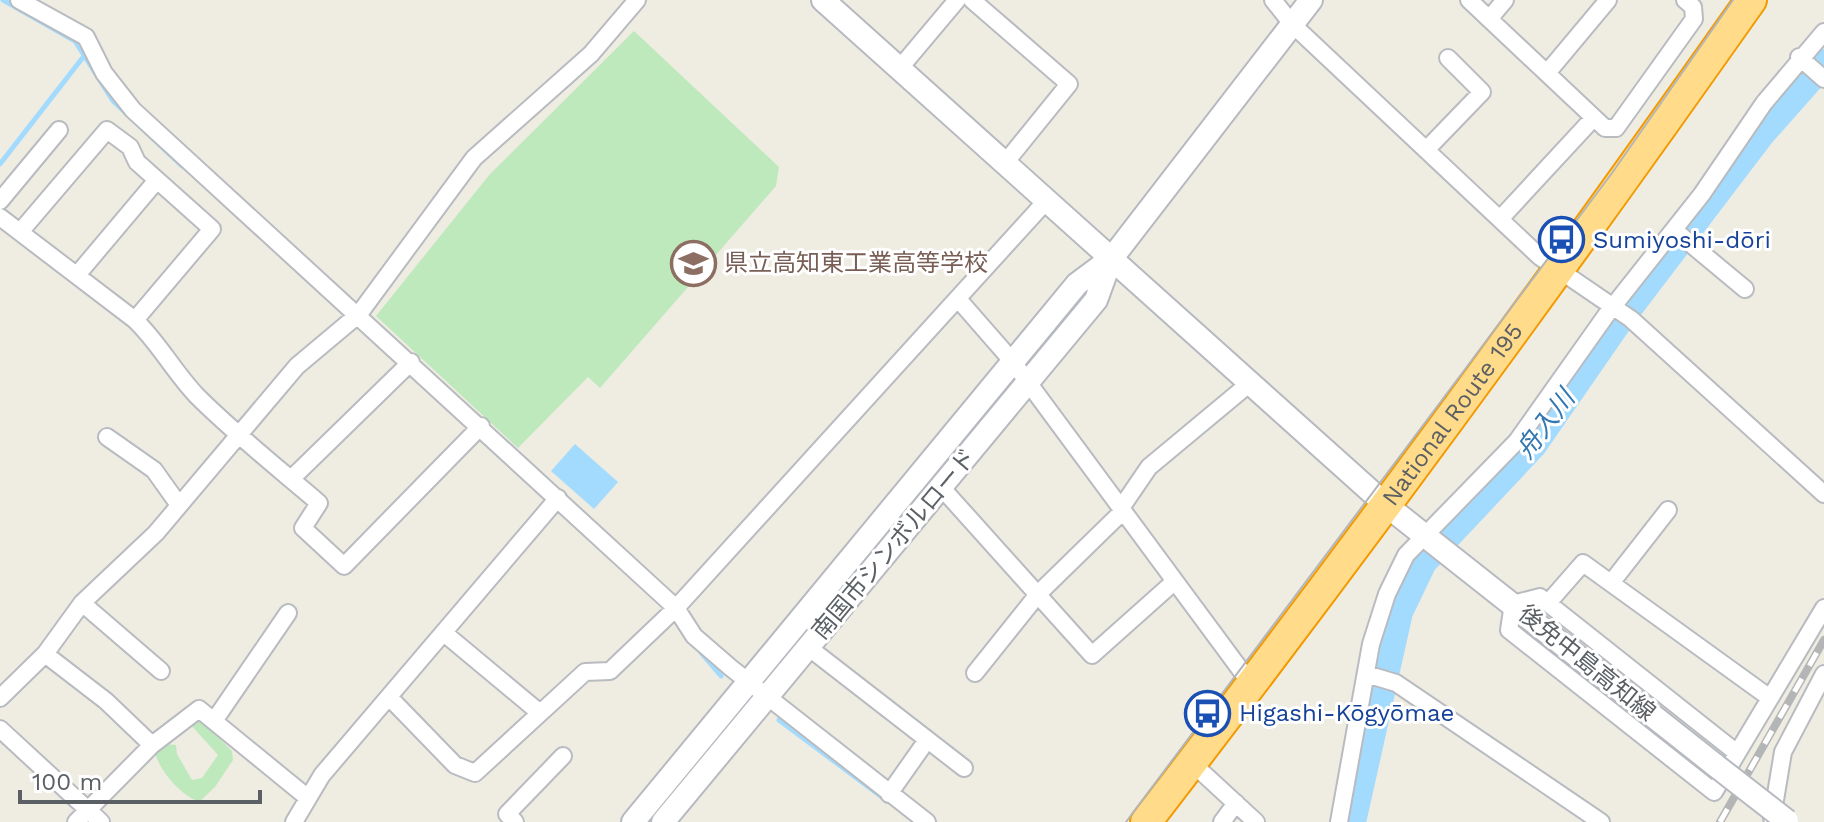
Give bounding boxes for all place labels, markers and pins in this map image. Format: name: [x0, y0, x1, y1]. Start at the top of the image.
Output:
bus stop icon: Sumiyoshi-dōri: [1538, 216, 1586, 264]
place label: Sumiyoshi-dōri: [1593, 226, 1771, 254]
school or university icon: 県立高知東工業高等学校: [669, 239, 717, 287]
place label: 県立高知東工業高等学校: [724, 249, 988, 277]
bus stop icon: Higashi-Kōgyōmae: [1184, 689, 1232, 737]
place label: Higashi-Kōgyōmae: [1239, 699, 1454, 727]

